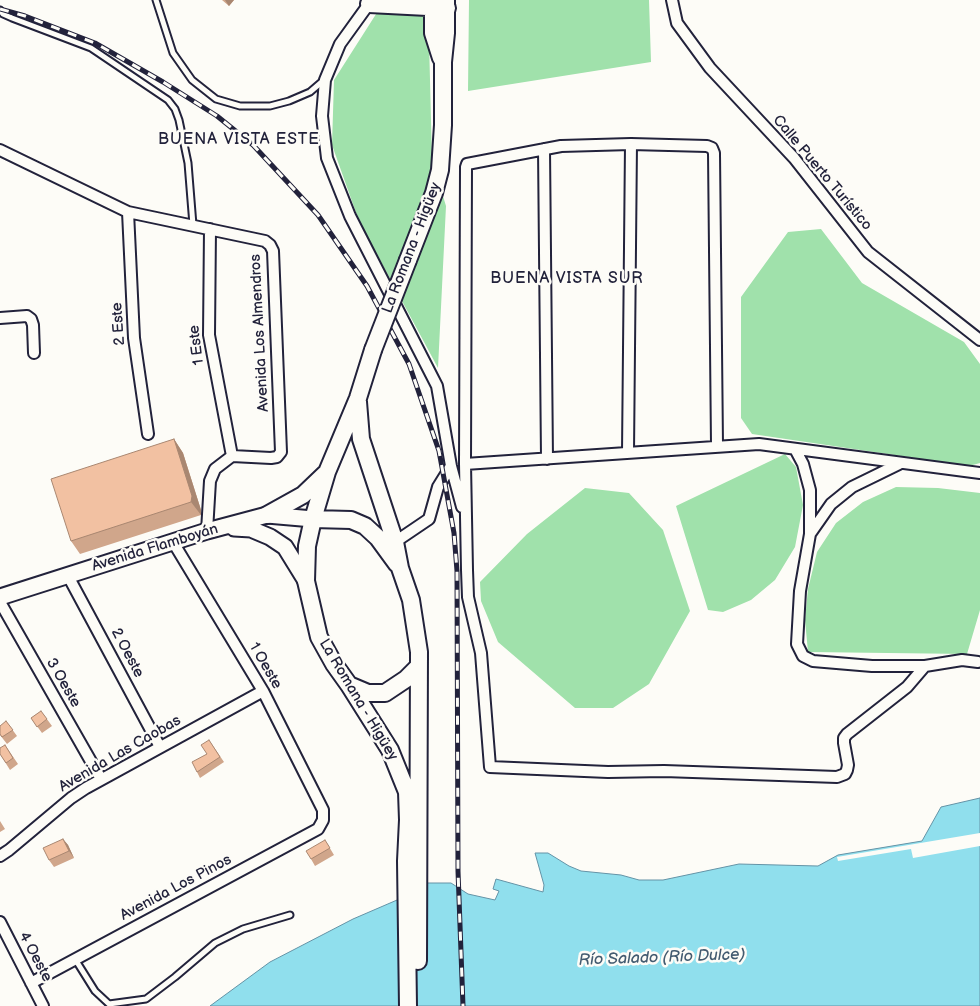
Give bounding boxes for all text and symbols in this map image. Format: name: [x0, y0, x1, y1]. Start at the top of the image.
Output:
street label: Calle Puerto Turístico: [769, 112, 875, 234]
district label: BUENA VISTA ESTE: [156, 130, 322, 150]
street label: La Romana - Higüey: [379, 180, 445, 316]
street label: Avenida Los Almendros: [247, 254, 273, 412]
district label: BUENA VISTA SUR: [488, 269, 646, 289]
street label: 2 Este: [109, 302, 129, 346]
street label: 1 Este: [186, 324, 208, 366]
street label: Avenida Flamboyán: [90, 520, 220, 576]
street label: 2 Oeste: [106, 625, 148, 681]
street label: La Romana - Higüey: [315, 636, 401, 764]
street label: 1 Oeste: [245, 640, 285, 692]
street label: 3 Oeste: [42, 655, 84, 711]
street label: Avenida Las Caobas: [56, 712, 184, 796]
street label: Avenida Los Pinos: [117, 851, 235, 925]
street label: 4 Oeste: [14, 929, 56, 985]
water label: Río Salado (Río Dulce): [578, 945, 746, 971]

